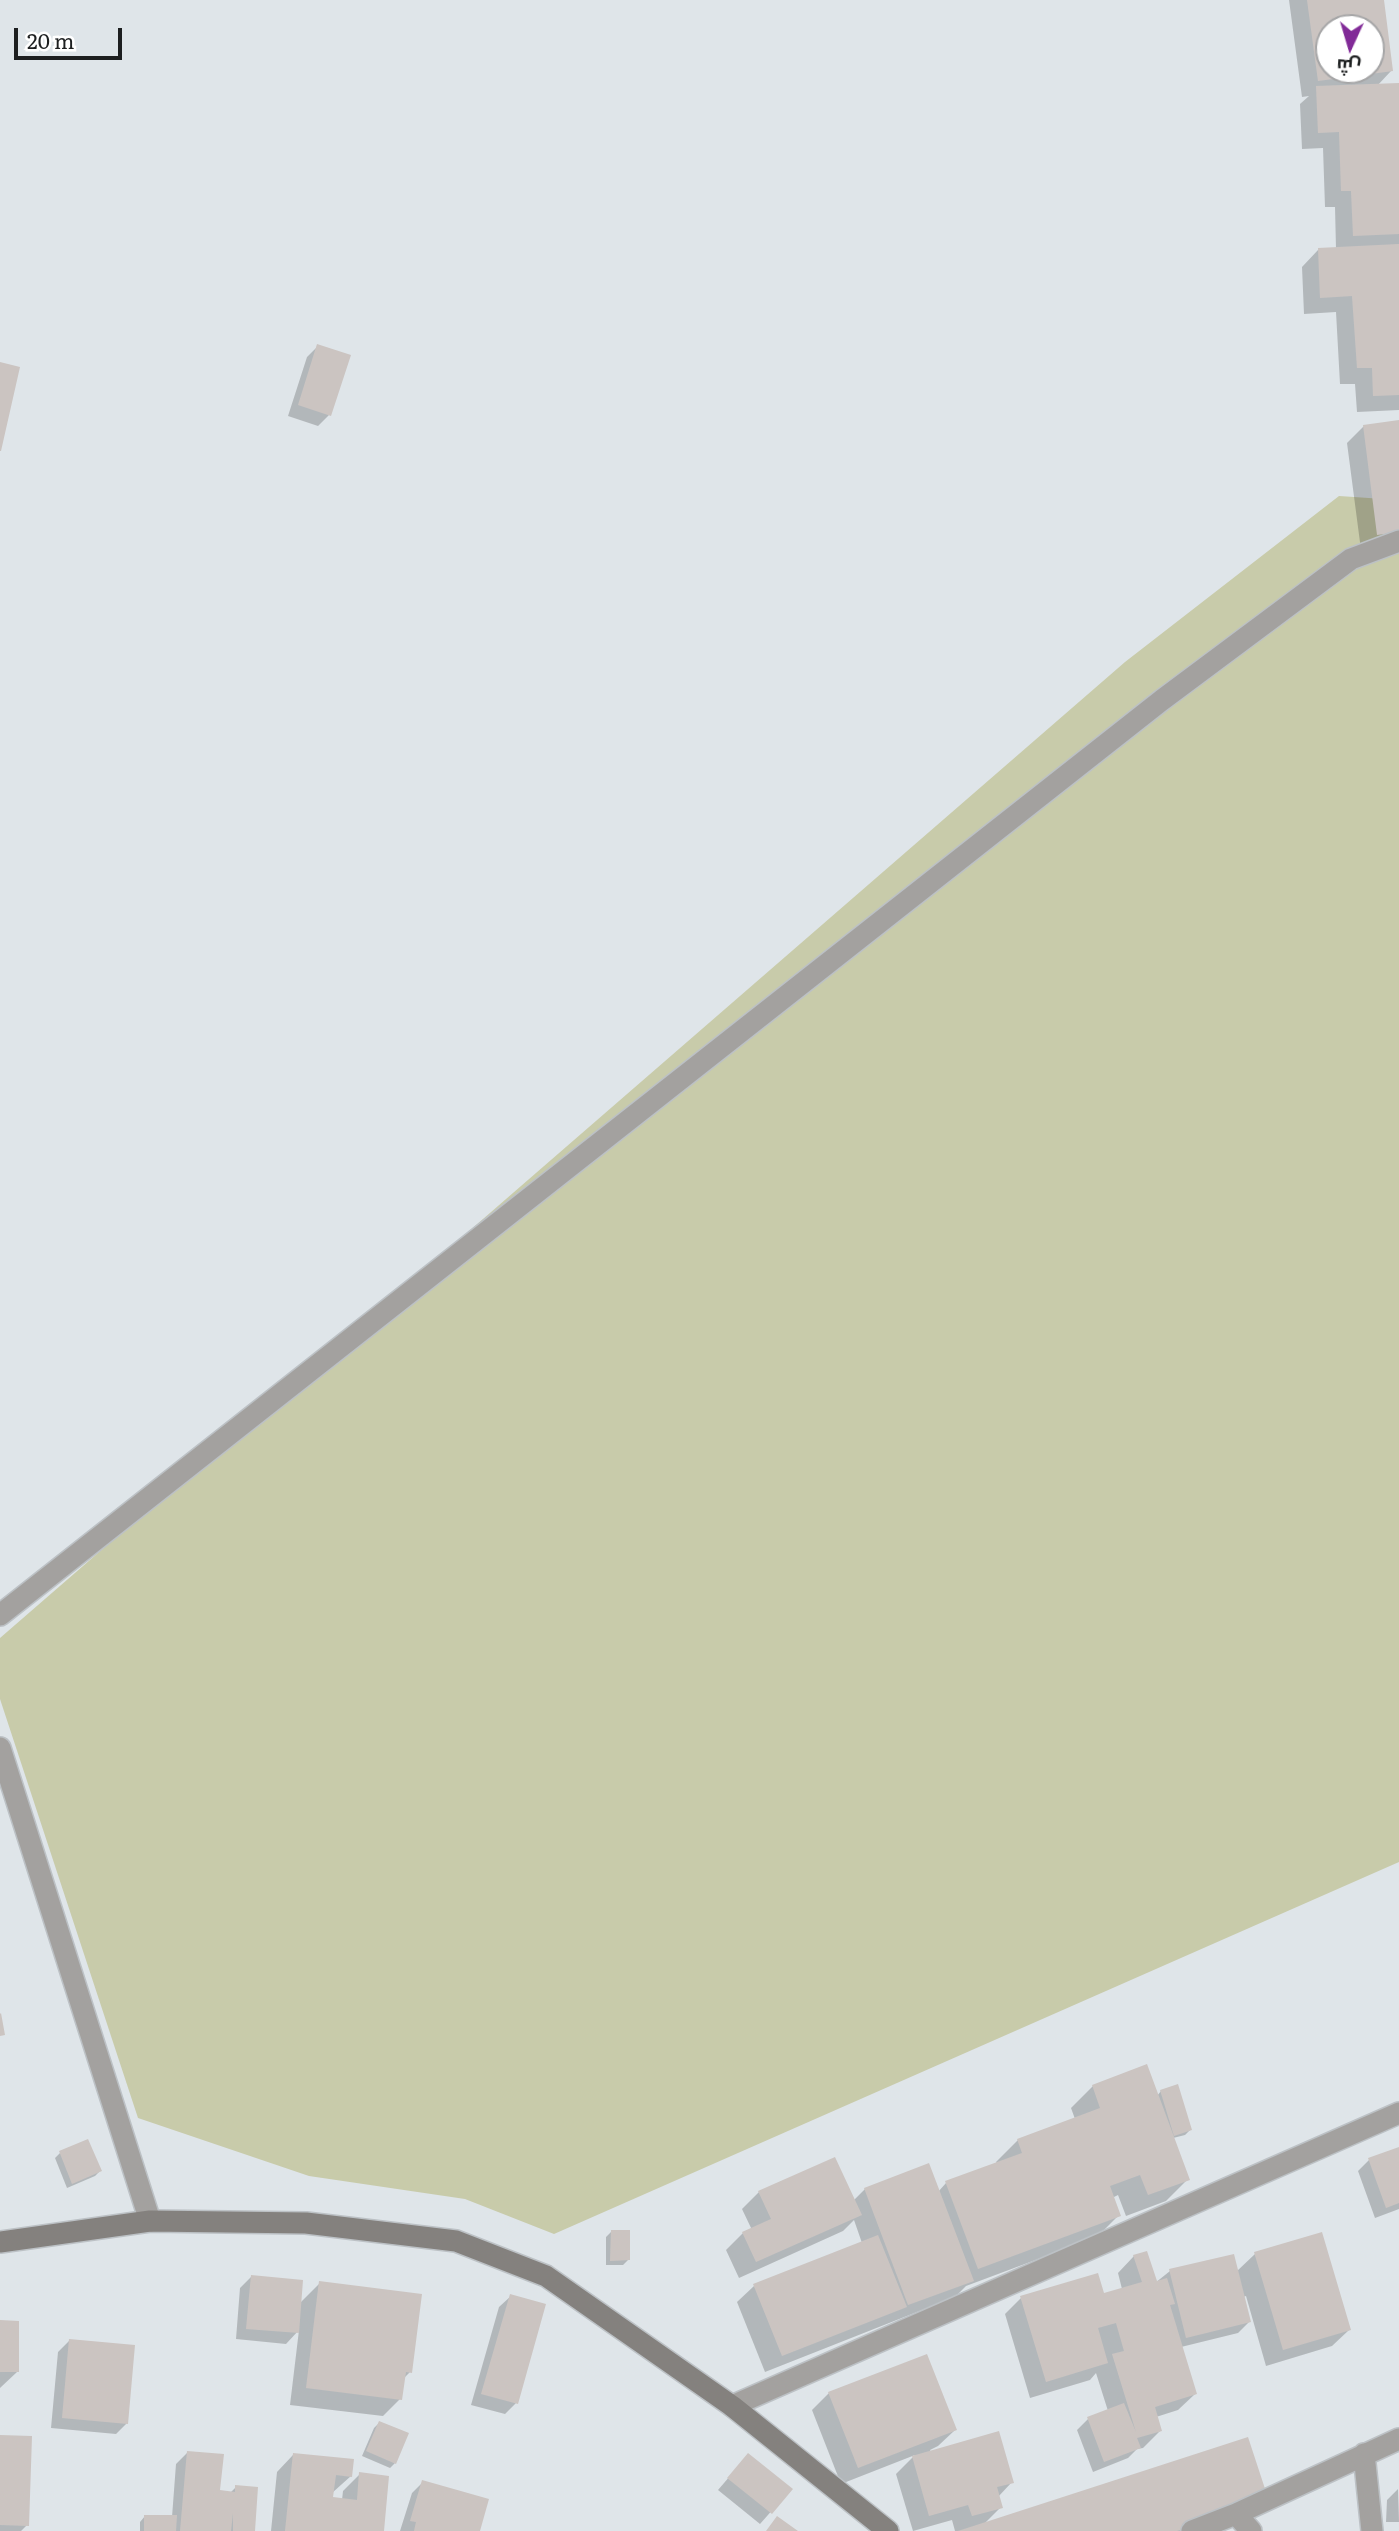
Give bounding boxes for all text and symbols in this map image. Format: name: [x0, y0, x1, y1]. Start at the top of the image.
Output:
scale bar: [18, 14, 126, 58]
north arrow: [1315, 14, 1385, 84]
text: 20 m: [27, 24, 74, 55]
text: ش: [1336, 53, 1362, 83]

